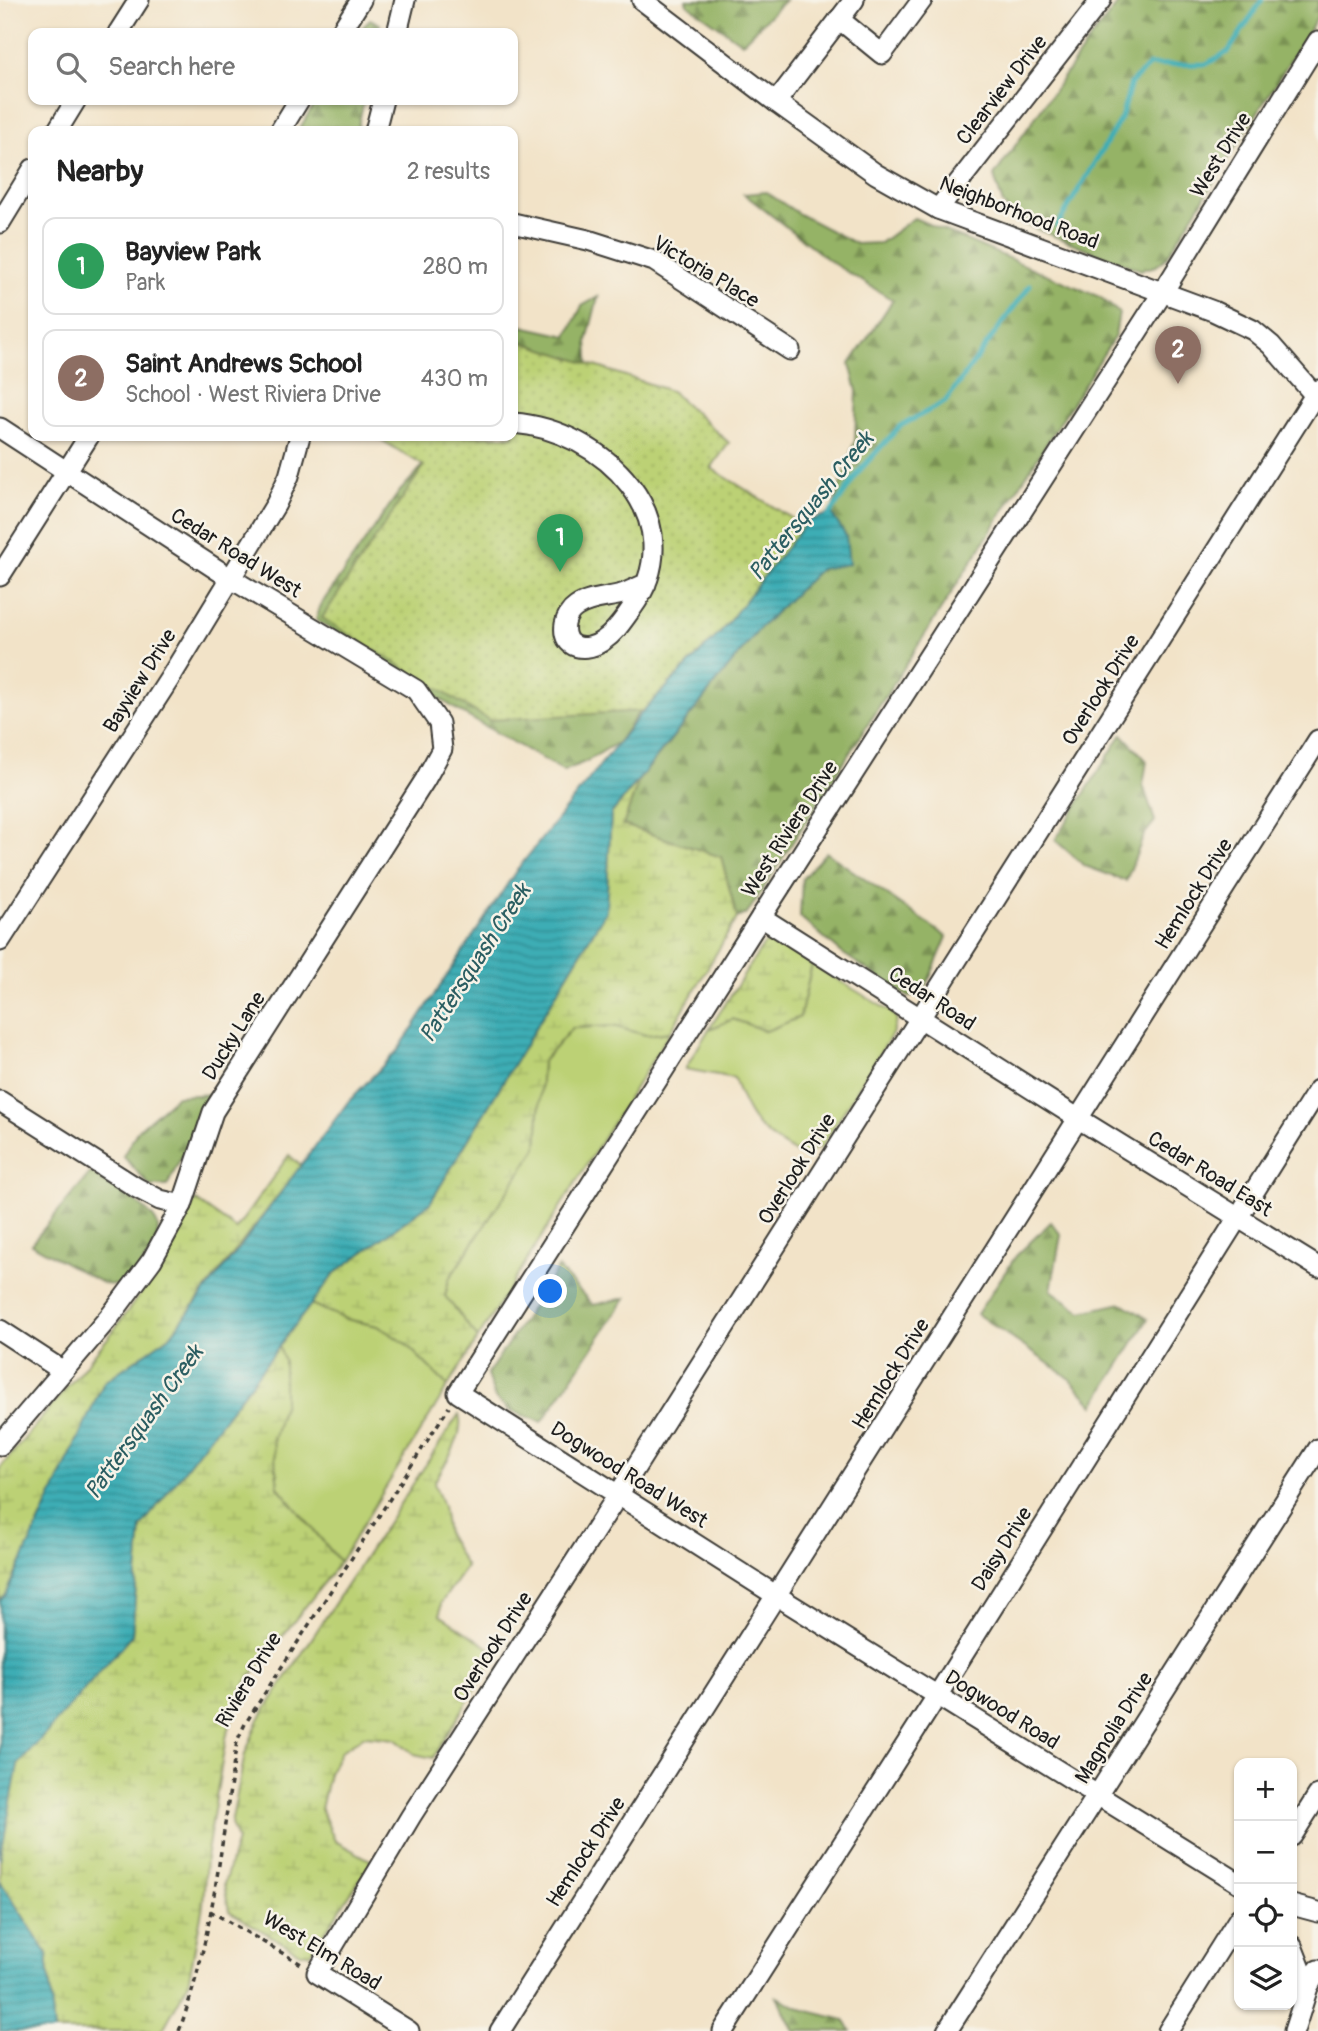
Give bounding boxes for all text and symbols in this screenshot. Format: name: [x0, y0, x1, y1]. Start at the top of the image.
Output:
search box: [28, 28, 518, 105]
street label: Clearview Drive: [951, 29, 1054, 151]
icon: search: [52, 48, 90, 86]
text: Search here: [108, 51, 235, 83]
street label: West Drive: [1184, 107, 1258, 203]
text: Nearby: [56, 153, 143, 190]
text: 2 results: [407, 157, 490, 186]
street label: Neighborhood Road: [935, 170, 1103, 256]
street label: Victoria Place: [648, 230, 765, 315]
text: Bayview Park: [125, 236, 261, 268]
text: 1: [77, 252, 86, 281]
text: 280 m: [422, 252, 488, 281]
text: Park: [125, 268, 165, 297]
pin: 2: [1155, 326, 1201, 384]
text: Saint Andrews School: [125, 348, 363, 380]
text: 2: [75, 364, 87, 393]
text: 430 m: [421, 364, 488, 393]
text: School · West Riviera Drive: [125, 380, 381, 409]
water label: Pattersquash Creek: [742, 424, 882, 586]
street label: Cedar Road West: [165, 502, 307, 604]
pin: 1: [537, 514, 583, 572]
street label: Bayview Drive: [97, 623, 183, 738]
street label: Overlook Drive: [1056, 629, 1146, 751]
street label: West Riviera Drive: [736, 755, 845, 902]
street label: Hemlock Drive: [1149, 833, 1239, 955]
water label: Pattersquash Creek: [413, 876, 538, 1048]
street label: Cedar Road: [883, 961, 981, 1037]
street label: Ducky Lane: [196, 986, 272, 1085]
street label: Overlook Drive: [752, 1108, 842, 1230]
street label: Cedar Road East: [1143, 1125, 1278, 1223]
your location: [533, 1274, 567, 1308]
street label: Hemlock Drive: [846, 1313, 936, 1435]
water label: Pattersquash Creek: [78, 1337, 211, 1505]
street label: Dogwood Road West: [545, 1416, 713, 1535]
street label: Daisy Drive: [966, 1501, 1039, 1596]
street label: Overlook Drive: [447, 1586, 539, 1707]
street label: Riviera Drive: [210, 1627, 288, 1733]
street label: Dogwood Road: [940, 1664, 1064, 1756]
street label: Magnolia Drive: [1069, 1666, 1159, 1789]
map controls: [1234, 1758, 1297, 2010]
button: +: [1234, 1758, 1297, 1821]
street label: Hemlock Drive: [540, 1791, 632, 1912]
button: −: [1234, 1821, 1297, 1884]
button: locate: [1234, 1884, 1297, 1947]
street label: West Elm Road: [258, 1905, 386, 1997]
button: layers: [1234, 1947, 1297, 2010]

